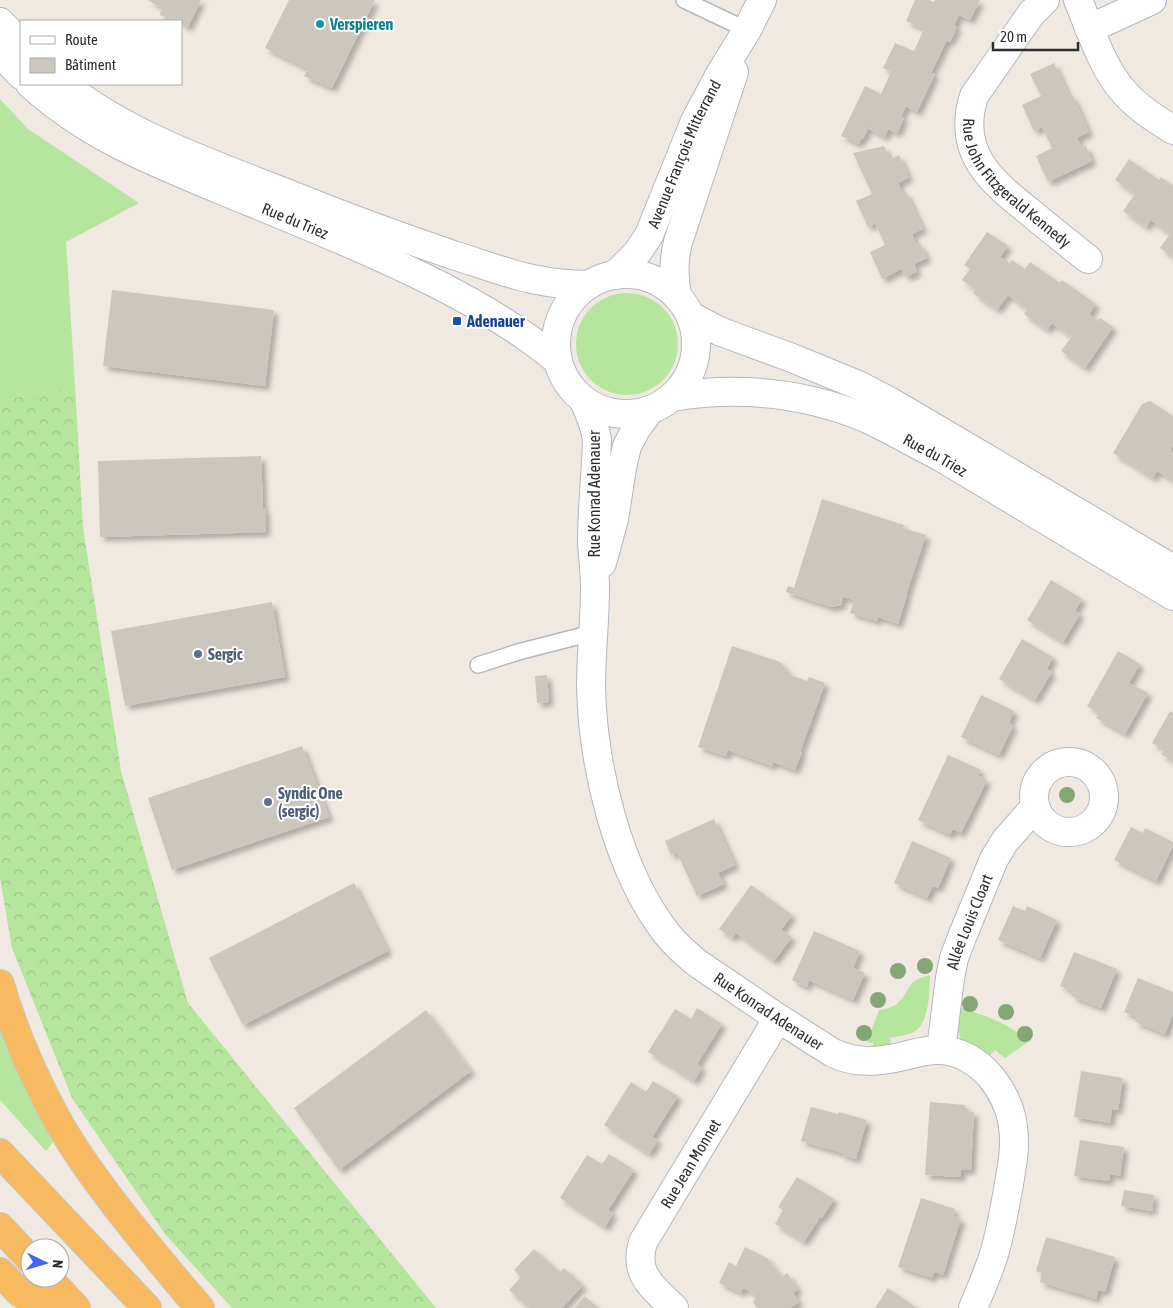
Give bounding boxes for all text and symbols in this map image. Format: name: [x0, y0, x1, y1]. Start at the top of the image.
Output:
place label: Verspieren: [329, 15, 394, 33]
marker: Verspieren: [314, 18, 326, 30]
legend: [20, 20, 182, 85]
scale bar: [993, 20, 1078, 52]
text: 20 m: [1000, 28, 1027, 45]
text: Route: [65, 31, 98, 48]
text: Bâtiment: [65, 56, 116, 73]
street label: Avenue François Mitterrand: [644, 77, 724, 231]
street label: Rue John Fitzgerald Kennedy: [960, 118, 1075, 252]
street label: Rue du Triez: [259, 199, 331, 242]
place label: Adenauer: [466, 312, 525, 330]
marker: Adenauer: [451, 315, 463, 327]
street label: Rue Konrad Adenauer: [585, 430, 603, 558]
street label: Rue du Triez: [900, 430, 971, 480]
place label: Sergic: [208, 645, 243, 663]
marker: Sergic: [192, 648, 204, 660]
place label: Syndic One (sergic): [278, 784, 343, 820]
marker: Syndic One (sergic): [262, 796, 274, 808]
street label: Allée Louis Cloart: [943, 871, 996, 971]
street label: Rue Konrad Adenauer: [711, 968, 827, 1054]
street label: Rue Jean Monnet: [657, 1115, 724, 1211]
north arrow: [20, 1238, 70, 1288]
text: N: [50, 1259, 66, 1269]

